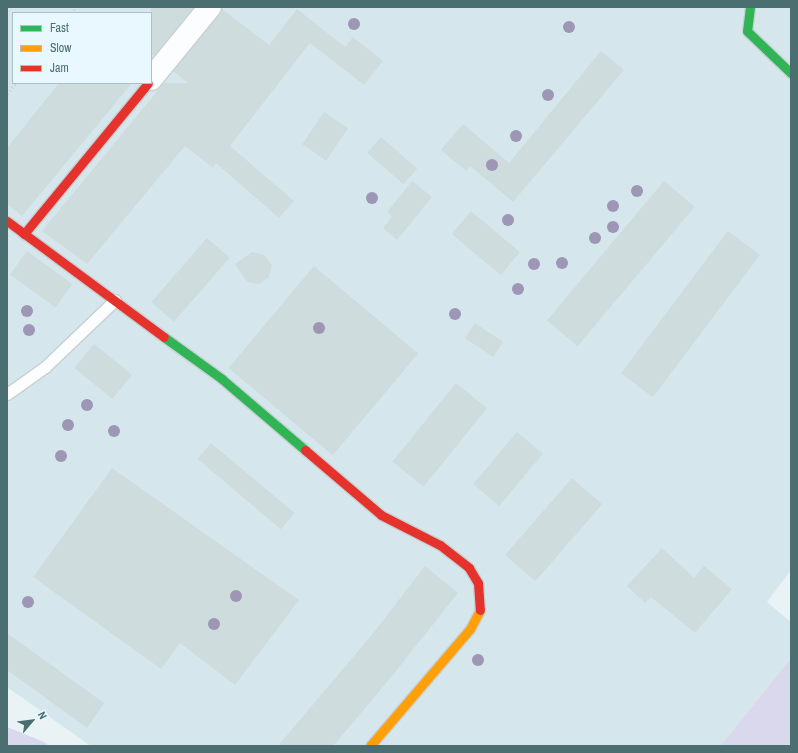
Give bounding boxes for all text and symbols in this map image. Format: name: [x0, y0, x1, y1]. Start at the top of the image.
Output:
legend: [12, 12, 152, 84]
text: Fast: [50, 20, 69, 36]
text: Slow: [50, 40, 71, 56]
text: Jam: [50, 60, 69, 76]
north arrow: [12, 701, 52, 741]
text: N: [35, 709, 50, 722]

